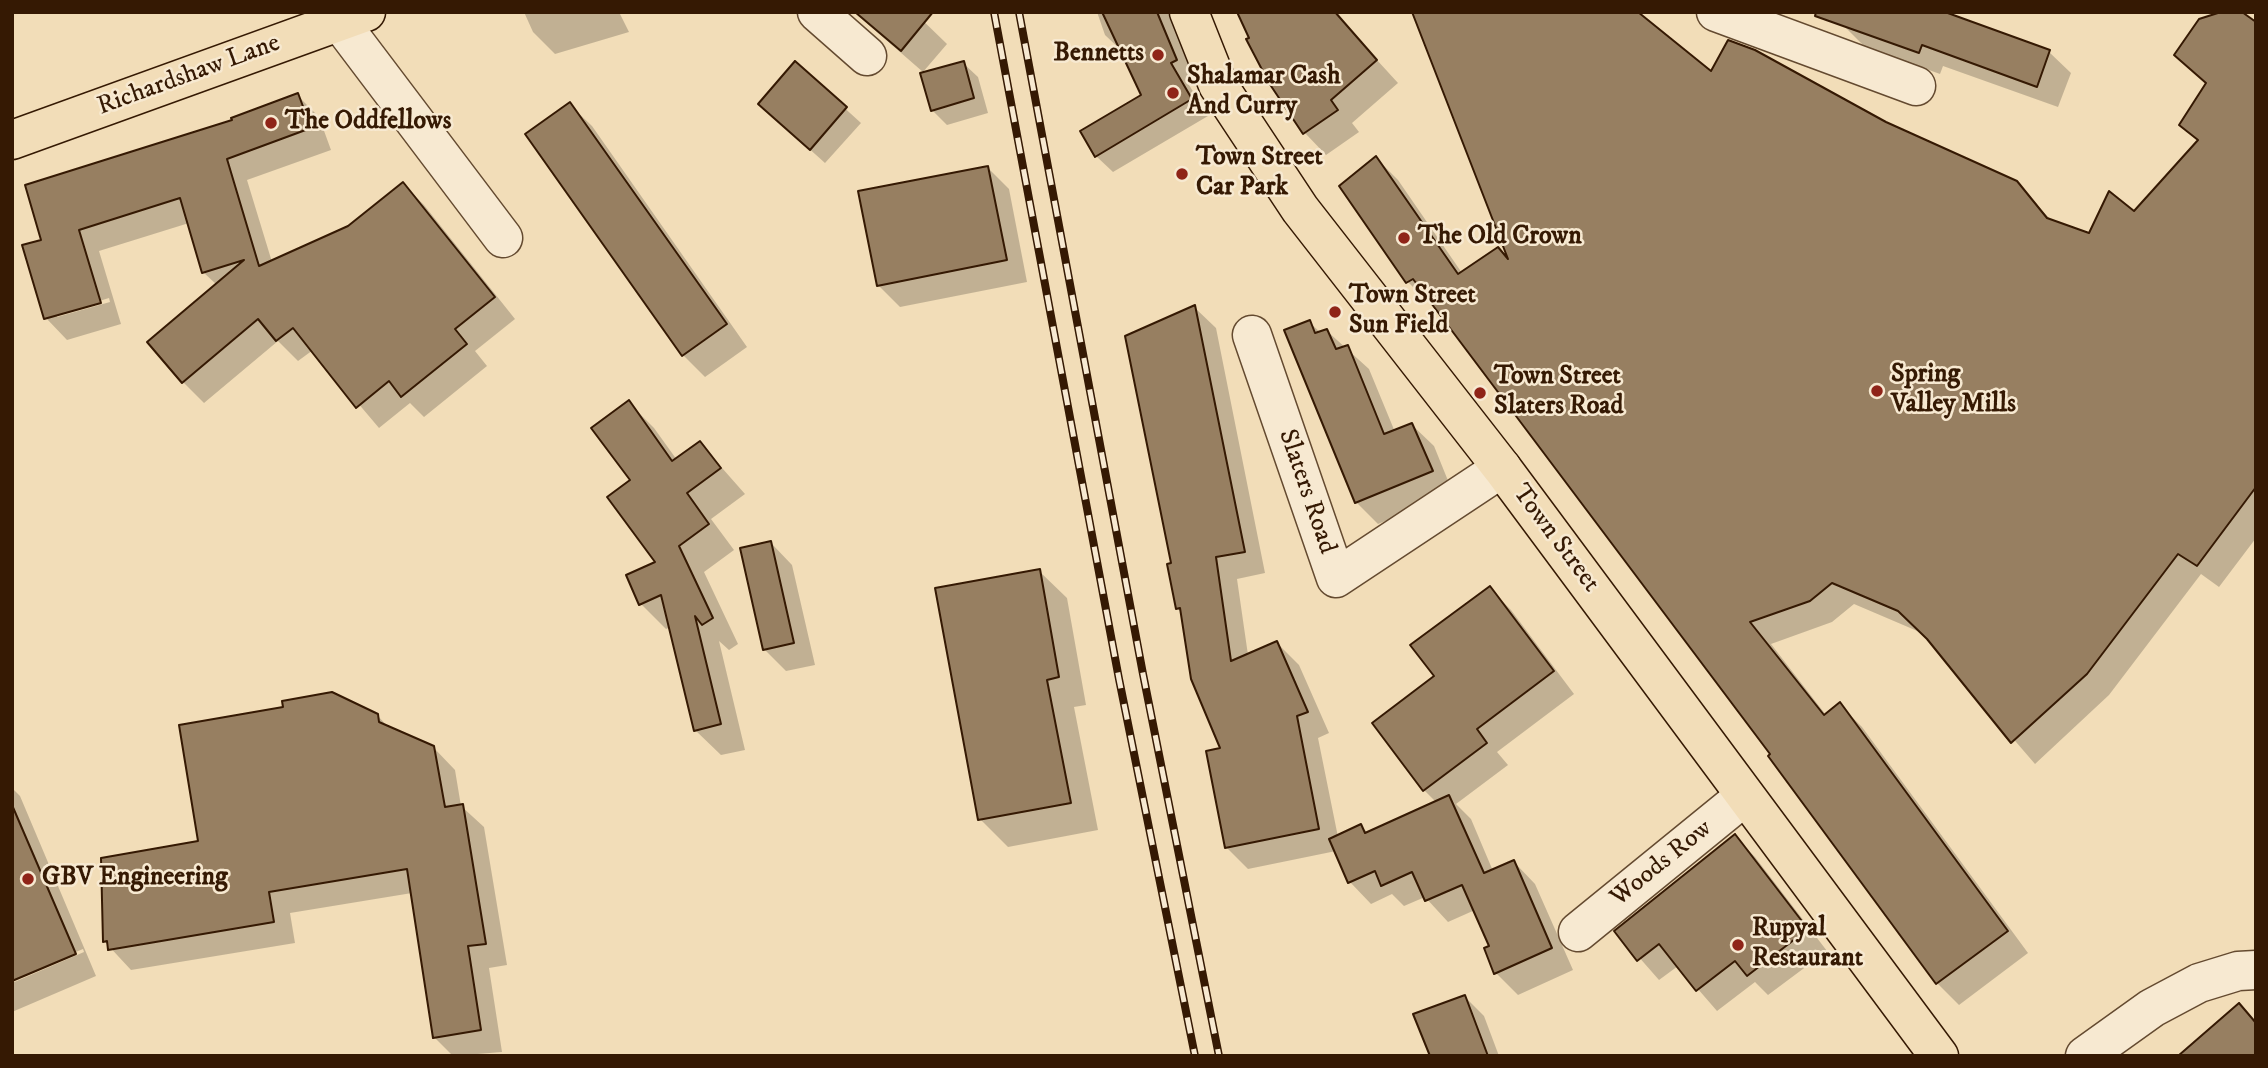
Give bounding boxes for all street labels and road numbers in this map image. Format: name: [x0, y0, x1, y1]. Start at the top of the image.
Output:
street label: Richardshaw Lane: [93, 29, 285, 123]
street label: Slaters Road: [1270, 426, 1342, 558]
street label: Town Street: [1504, 479, 1606, 599]
street label: Woods Row: [1605, 814, 1719, 914]

